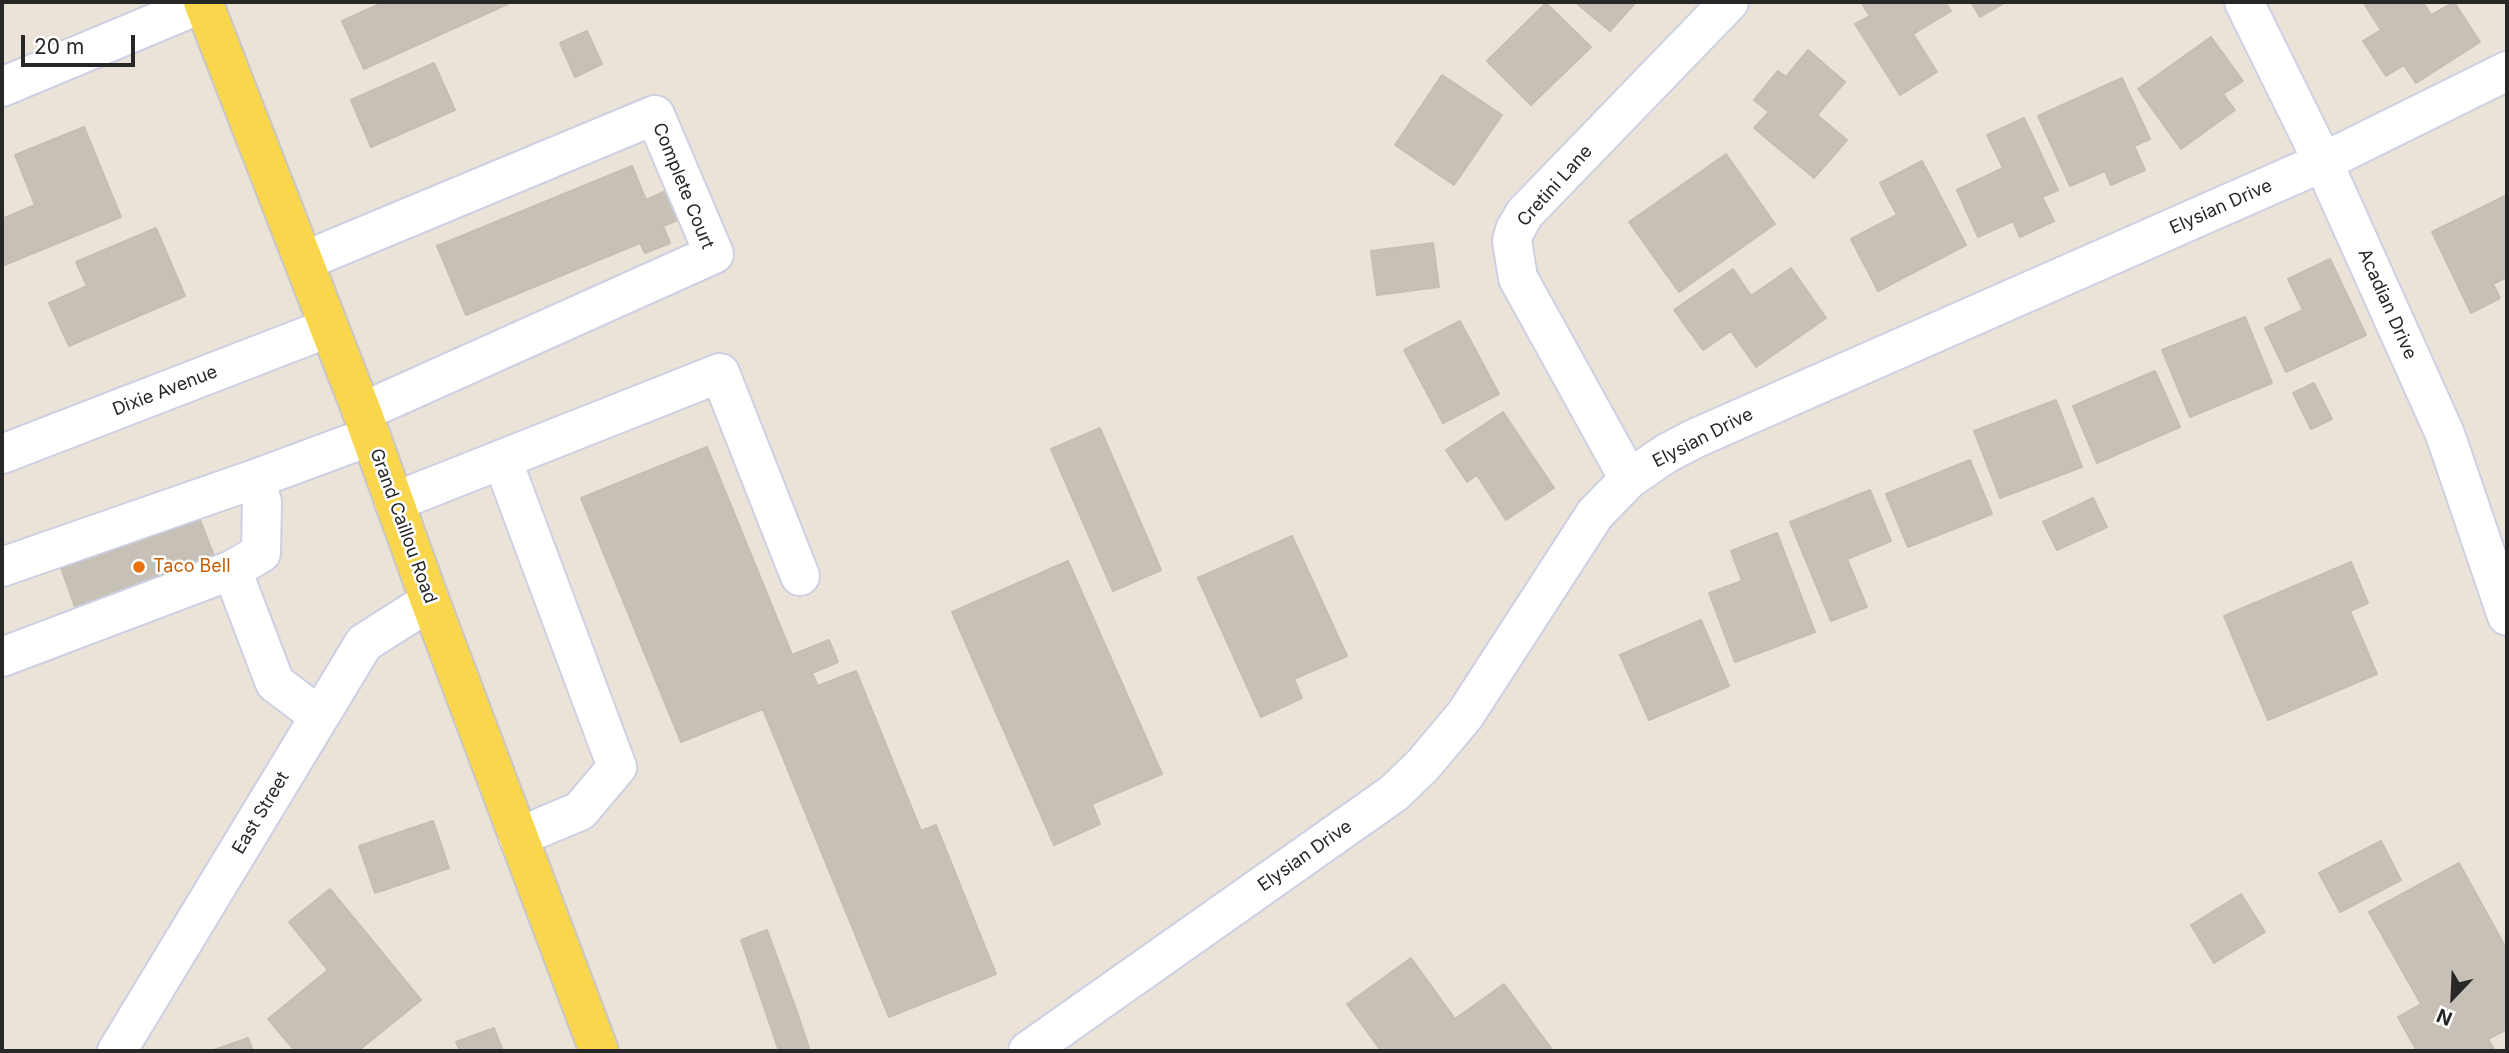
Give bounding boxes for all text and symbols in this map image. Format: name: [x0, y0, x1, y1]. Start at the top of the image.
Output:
scale bar: [24, 21, 138, 65]
text: 20 m: [34, 34, 84, 59]
street label: Complete Court: [648, 120, 718, 252]
street label: Cretini Lane: [1513, 141, 1597, 231]
street label: Elysian Drive: [2166, 175, 2276, 239]
street label: Acadian Drive: [2353, 245, 2421, 363]
street label: Dixie Avenue: [110, 361, 220, 421]
street label: Elysian Drive: [1649, 403, 1757, 473]
street label: Grand Caillou Road: [365, 446, 441, 606]
place label: Taco Bell: [153, 556, 231, 578]
marker: Taco Bell: [131, 559, 147, 575]
street label: East Street: [228, 768, 294, 858]
street label: Elysian Drive: [1254, 816, 1356, 896]
north arrow: [2418, 962, 2488, 1032]
text: N: [2433, 1003, 2456, 1030]

